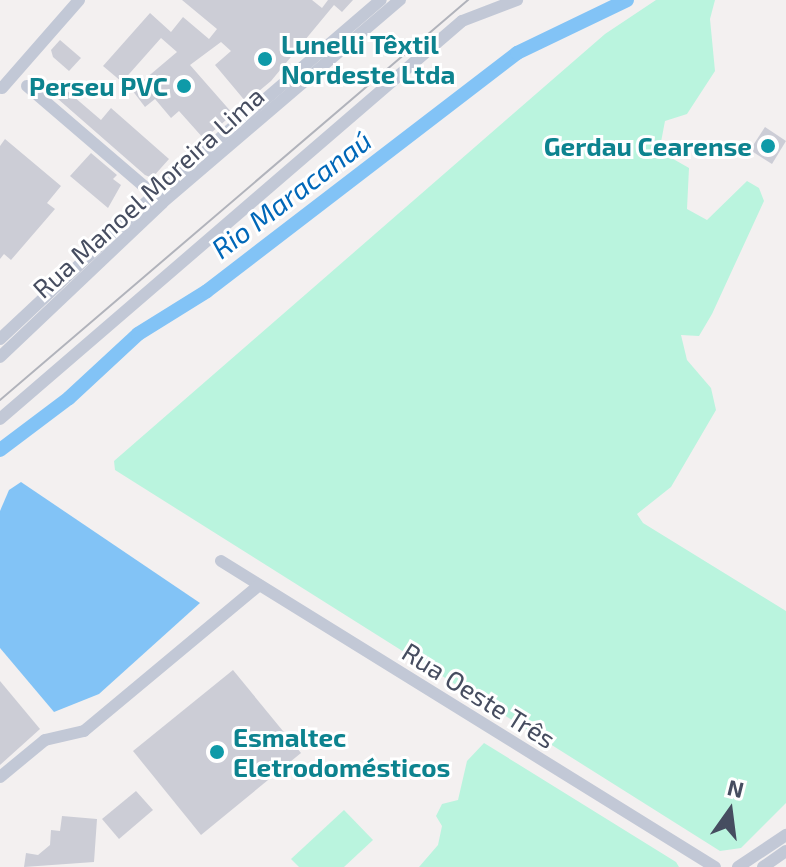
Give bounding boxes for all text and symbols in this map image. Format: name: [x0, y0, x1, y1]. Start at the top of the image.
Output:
place label: Lunelli Têxtil Nordeste Ltda: [281, 28, 455, 90]
marker: Lunelli Têxtil Nordeste Ltda: [256, 50, 274, 68]
place label: Perseu PVC: [29, 70, 168, 102]
marker: Perseu PVC: [175, 77, 193, 95]
street label: Rua Manoel Moreira Lima: [26, 80, 270, 304]
water label: Rio Maracanaú: [205, 123, 377, 265]
place label: Gerdau Cearense: [544, 130, 752, 162]
marker: Gerdau Cearense: [759, 137, 777, 155]
street label: Rua Oeste Três: [396, 635, 562, 755]
place label: Esmaltec Eletrodomésticos: [233, 721, 450, 782]
marker: Esmaltec Eletrodomésticos: [208, 743, 226, 761]
north arrow: [690, 771, 770, 851]
text: N: [725, 773, 747, 802]

